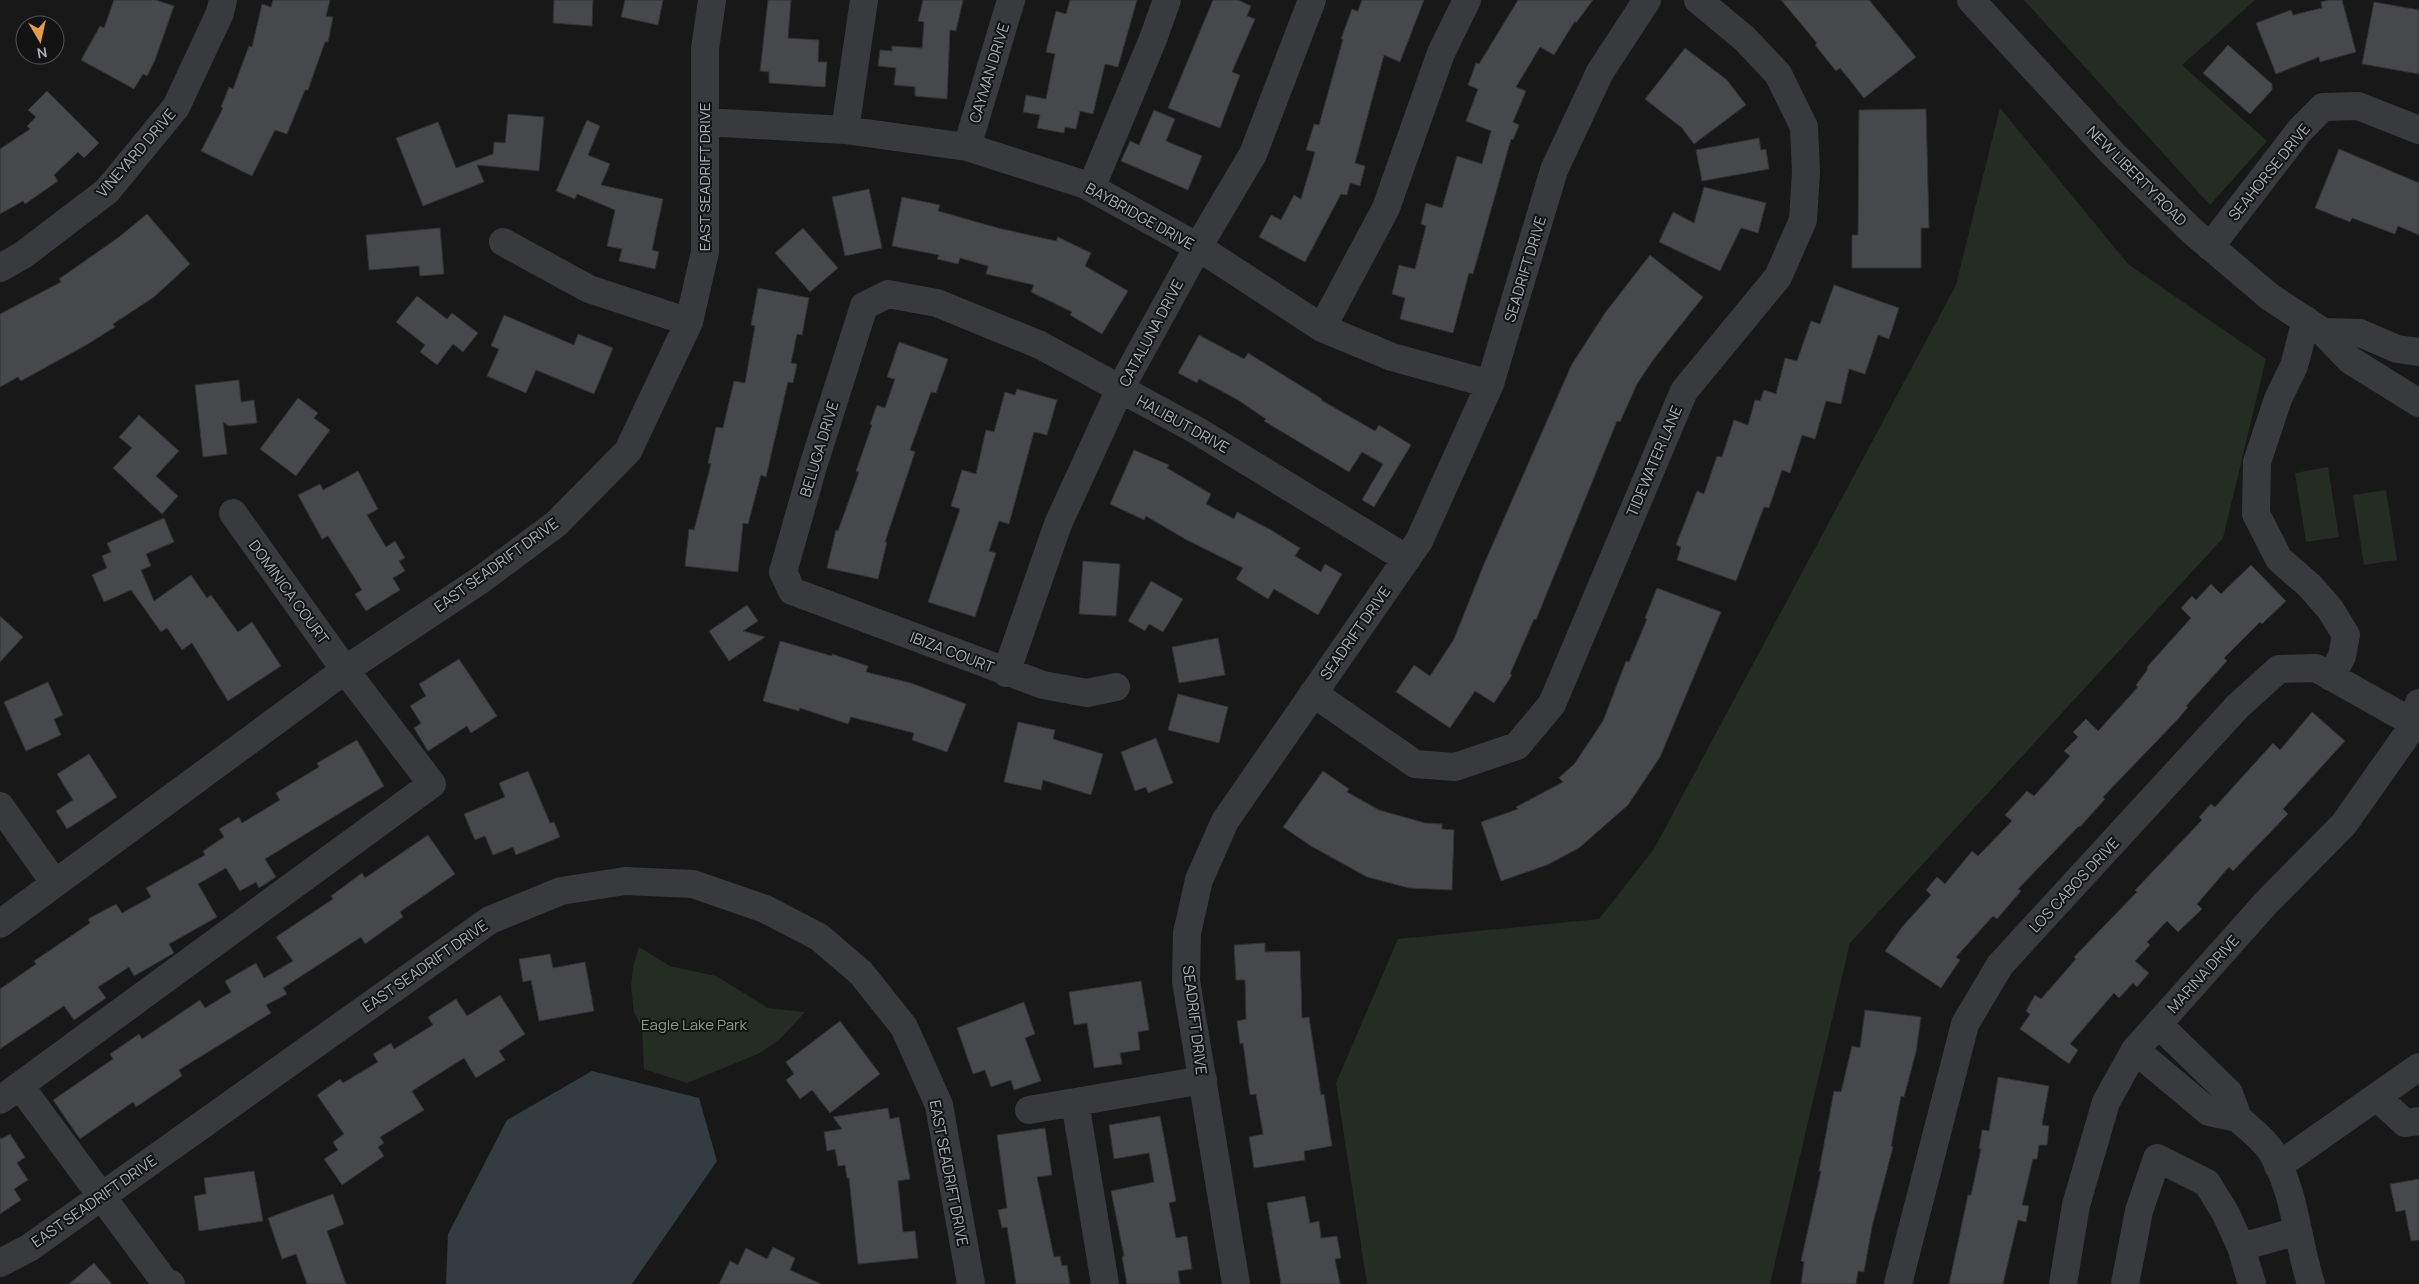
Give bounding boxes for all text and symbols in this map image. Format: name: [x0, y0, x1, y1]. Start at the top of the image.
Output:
north arrow: [15, 15, 65, 65]
street label: CAYMAN DRIVE: [964, 20, 1014, 126]
text: N: [36, 43, 49, 64]
street label: EAST SEADRIFT DRIVE: [694, 103, 715, 251]
street label: VINEYARD DRIVE: [92, 104, 180, 202]
street label: SEAHORSE DRIVE: [2223, 119, 2315, 225]
street label: NEW LIBERTY ROAD: [2082, 121, 2192, 231]
street label: BAYBRIDGE DRIVE: [1082, 177, 1198, 255]
street label: SEADRIFT DRIVE: [1499, 213, 1551, 325]
street label: CATALUNA DRIVE: [1114, 276, 1188, 390]
street label: HALIBUT DRIVE: [1133, 390, 1233, 458]
street label: BELUGA DRIVE: [794, 398, 844, 500]
street label: TIDEWATER LANE: [1621, 402, 1687, 520]
street label: EAST SEADRIFT DRIVE: [430, 513, 562, 617]
street label: DOMINICA COURT: [244, 536, 334, 648]
street label: SEADRIFT DRIVE: [1315, 582, 1395, 684]
street label: IBIZA COURT: [907, 626, 997, 678]
street label: LOS CABOS DRIVE: [2024, 833, 2124, 937]
street label: EAST SEADRIFT DRIVE: [358, 915, 492, 1017]
street label: MARINA DRIVE: [2162, 930, 2244, 1018]
street label: SEADRIFT DRIVE: [1178, 964, 1212, 1076]
park label: Eagle Lake Park: [641, 1014, 748, 1035]
street label: EAST SEADRIFT DRIVE: [925, 1098, 973, 1248]
street label: EAST SEADRIFT DRIVE: [27, 1150, 161, 1252]

